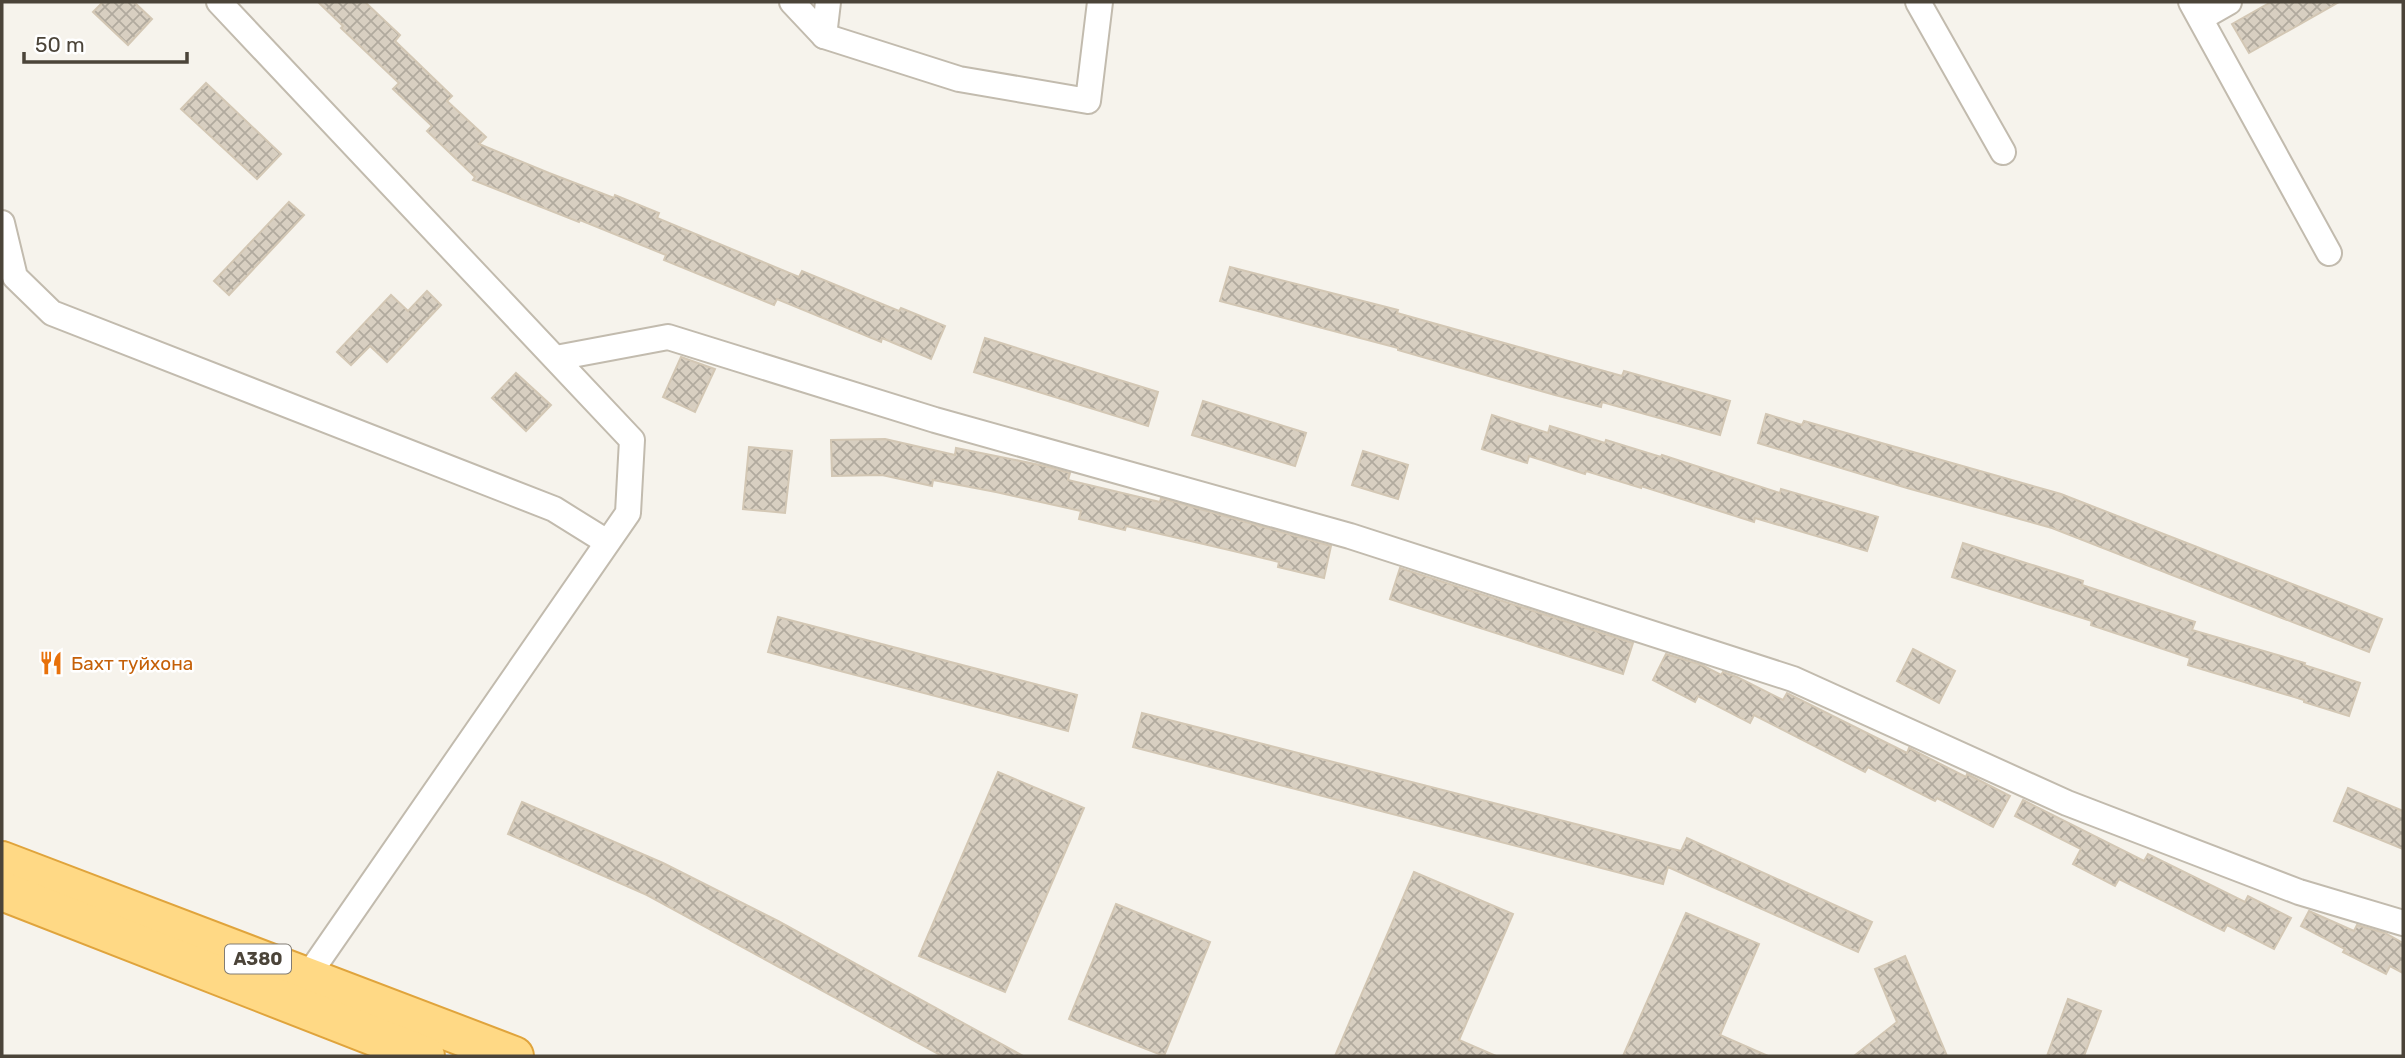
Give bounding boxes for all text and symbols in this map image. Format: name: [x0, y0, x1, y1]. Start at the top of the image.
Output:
scale bar: [24, 21, 187, 65]
text: 50 m: [35, 32, 85, 57]
restaurant icon: Бахт туйхона: [37, 649, 65, 677]
place label: Бахт туйхона: [71, 652, 193, 675]
road number: A380: [225, 944, 291, 974]

